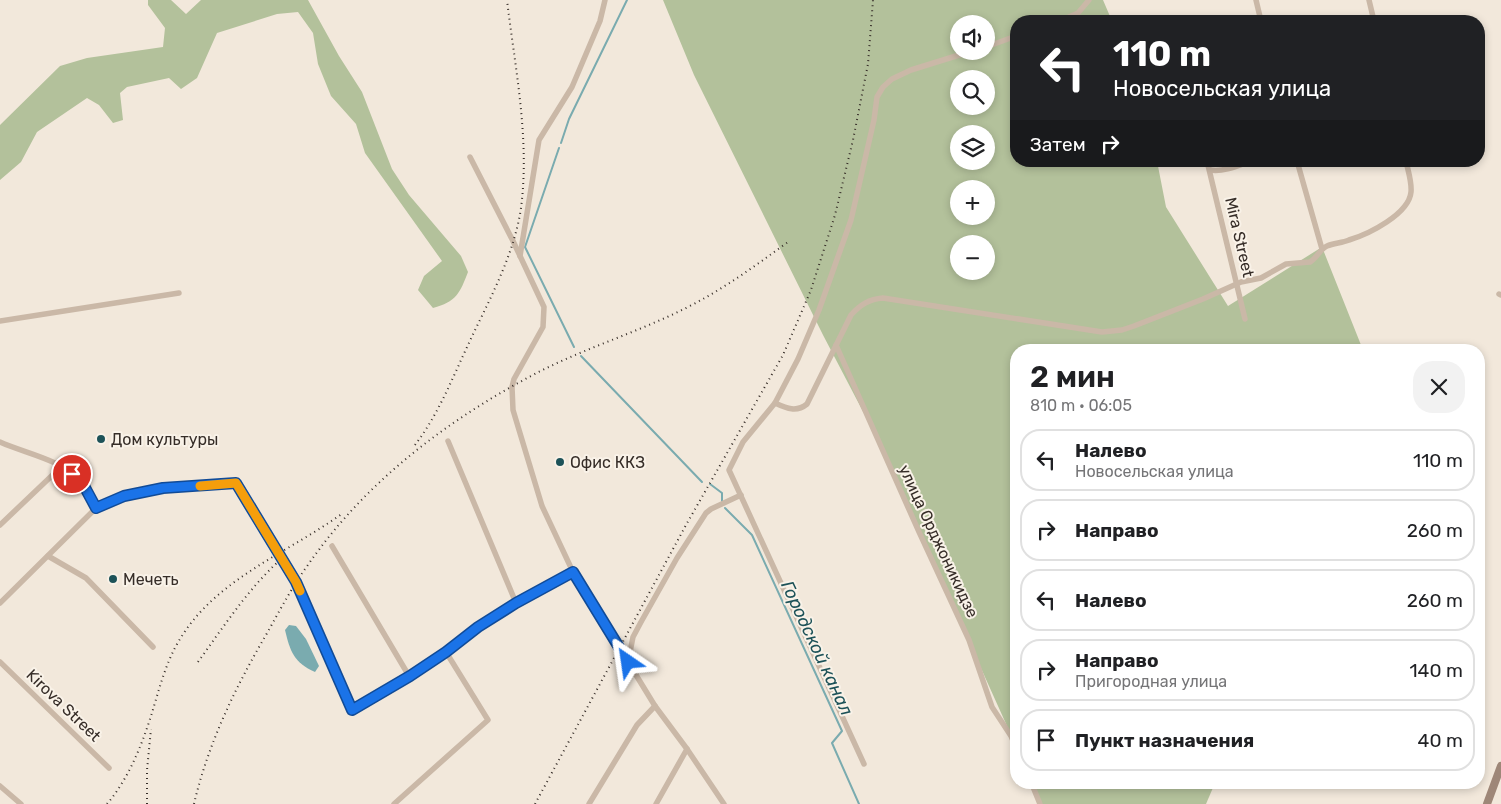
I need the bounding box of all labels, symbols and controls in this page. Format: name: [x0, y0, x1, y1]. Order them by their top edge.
map controls: [950, 15, 995, 280]
button: sound: [950, 15, 995, 60]
text: 110 m: [1113, 33, 1211, 75]
icon: left: [1030, 35, 1095, 100]
button: search: [950, 70, 995, 115]
text: Новосельская улица: [1113, 75, 1331, 102]
button: layers: [950, 125, 995, 170]
icon: right: [1096, 130, 1124, 158]
text: Затем: [1030, 133, 1086, 156]
button: +: [950, 180, 995, 225]
street label: Mira Street: [1221, 195, 1258, 279]
button: −: [950, 235, 995, 280]
text: 2 мин: [1030, 359, 1115, 395]
button: close: [1413, 361, 1465, 413]
text: 810 m · 06:05: [1030, 396, 1132, 415]
place label: Дом культуры: [111, 430, 218, 449]
marker: Дом культуры: [95, 433, 107, 445]
text: Налево: [1075, 439, 1147, 462]
icon: left: [1032, 446, 1060, 474]
text: 110 m: [1413, 449, 1463, 472]
pin: [51, 453, 93, 495]
place label: Офис ККЗ: [570, 453, 645, 472]
marker: Офис ККЗ: [554, 456, 566, 468]
icon: arrive: [58, 460, 86, 488]
street label: улица Орджоникидзе: [895, 462, 982, 621]
text: Новосельская улица: [1075, 462, 1234, 481]
icon: right: [1032, 516, 1060, 544]
text: Направо: [1075, 519, 1159, 542]
text: 260 m: [1407, 519, 1463, 542]
place label: Мечеть: [123, 570, 179, 589]
marker: Мечеть: [107, 573, 119, 585]
water label: Городской канал: [776, 577, 858, 719]
icon: left: [1032, 586, 1060, 614]
text: Налево: [1075, 589, 1147, 612]
text: 260 m: [1407, 589, 1463, 612]
position arrow: [601, 635, 653, 687]
text: Направо: [1075, 649, 1159, 672]
icon: right: [1032, 656, 1060, 684]
text: 140 m: [1409, 659, 1463, 682]
street label: Kirova Street: [23, 665, 105, 745]
text: Пригородная улица: [1075, 672, 1227, 691]
icon: arrive: [1032, 726, 1060, 754]
text: Пункт назначения: [1075, 729, 1254, 752]
text: 40 m: [1418, 729, 1463, 752]

